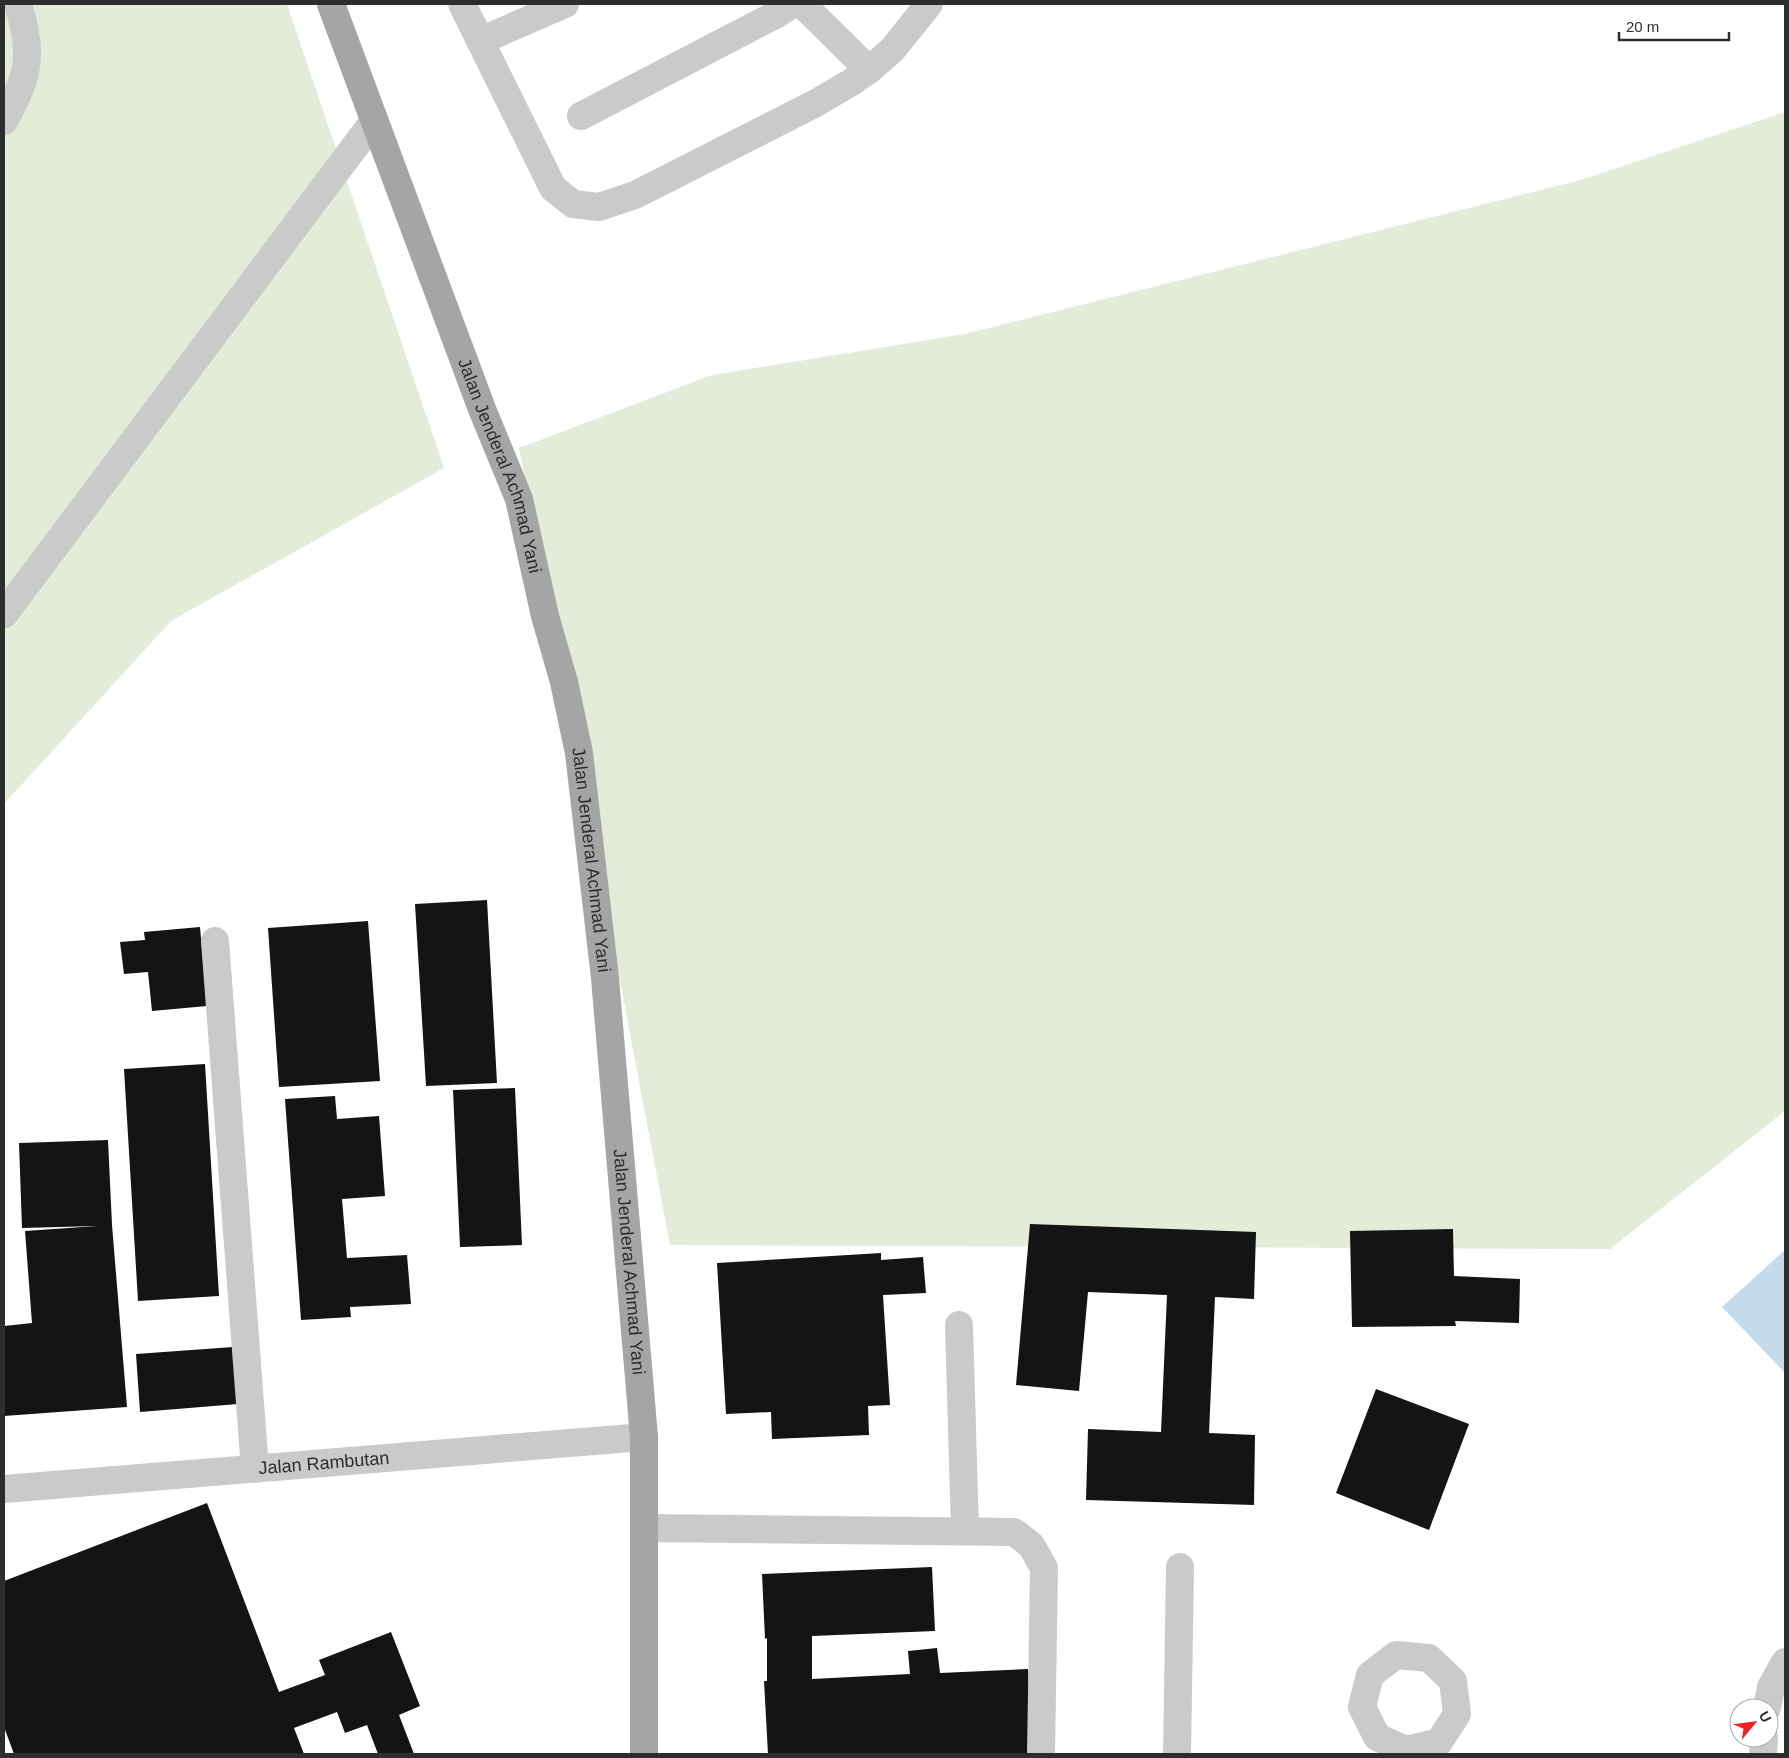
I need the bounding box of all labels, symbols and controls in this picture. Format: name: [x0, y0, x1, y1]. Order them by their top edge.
scale bar: [1619, 10, 1729, 42]
text: 20 m: [1626, 18, 1659, 35]
street label: Jalan Jenderal Achmad Yani: [454, 355, 545, 575]
street label: Jalan Jenderal Achmad Yani: [568, 745, 614, 973]
street label: Jalan Jenderal Achmad Yani: [610, 1148, 649, 1376]
street label: Jalan Rambutan: [258, 1448, 390, 1478]
north arrow: [1729, 1698, 1779, 1748]
text: U: [1756, 1708, 1775, 1725]

